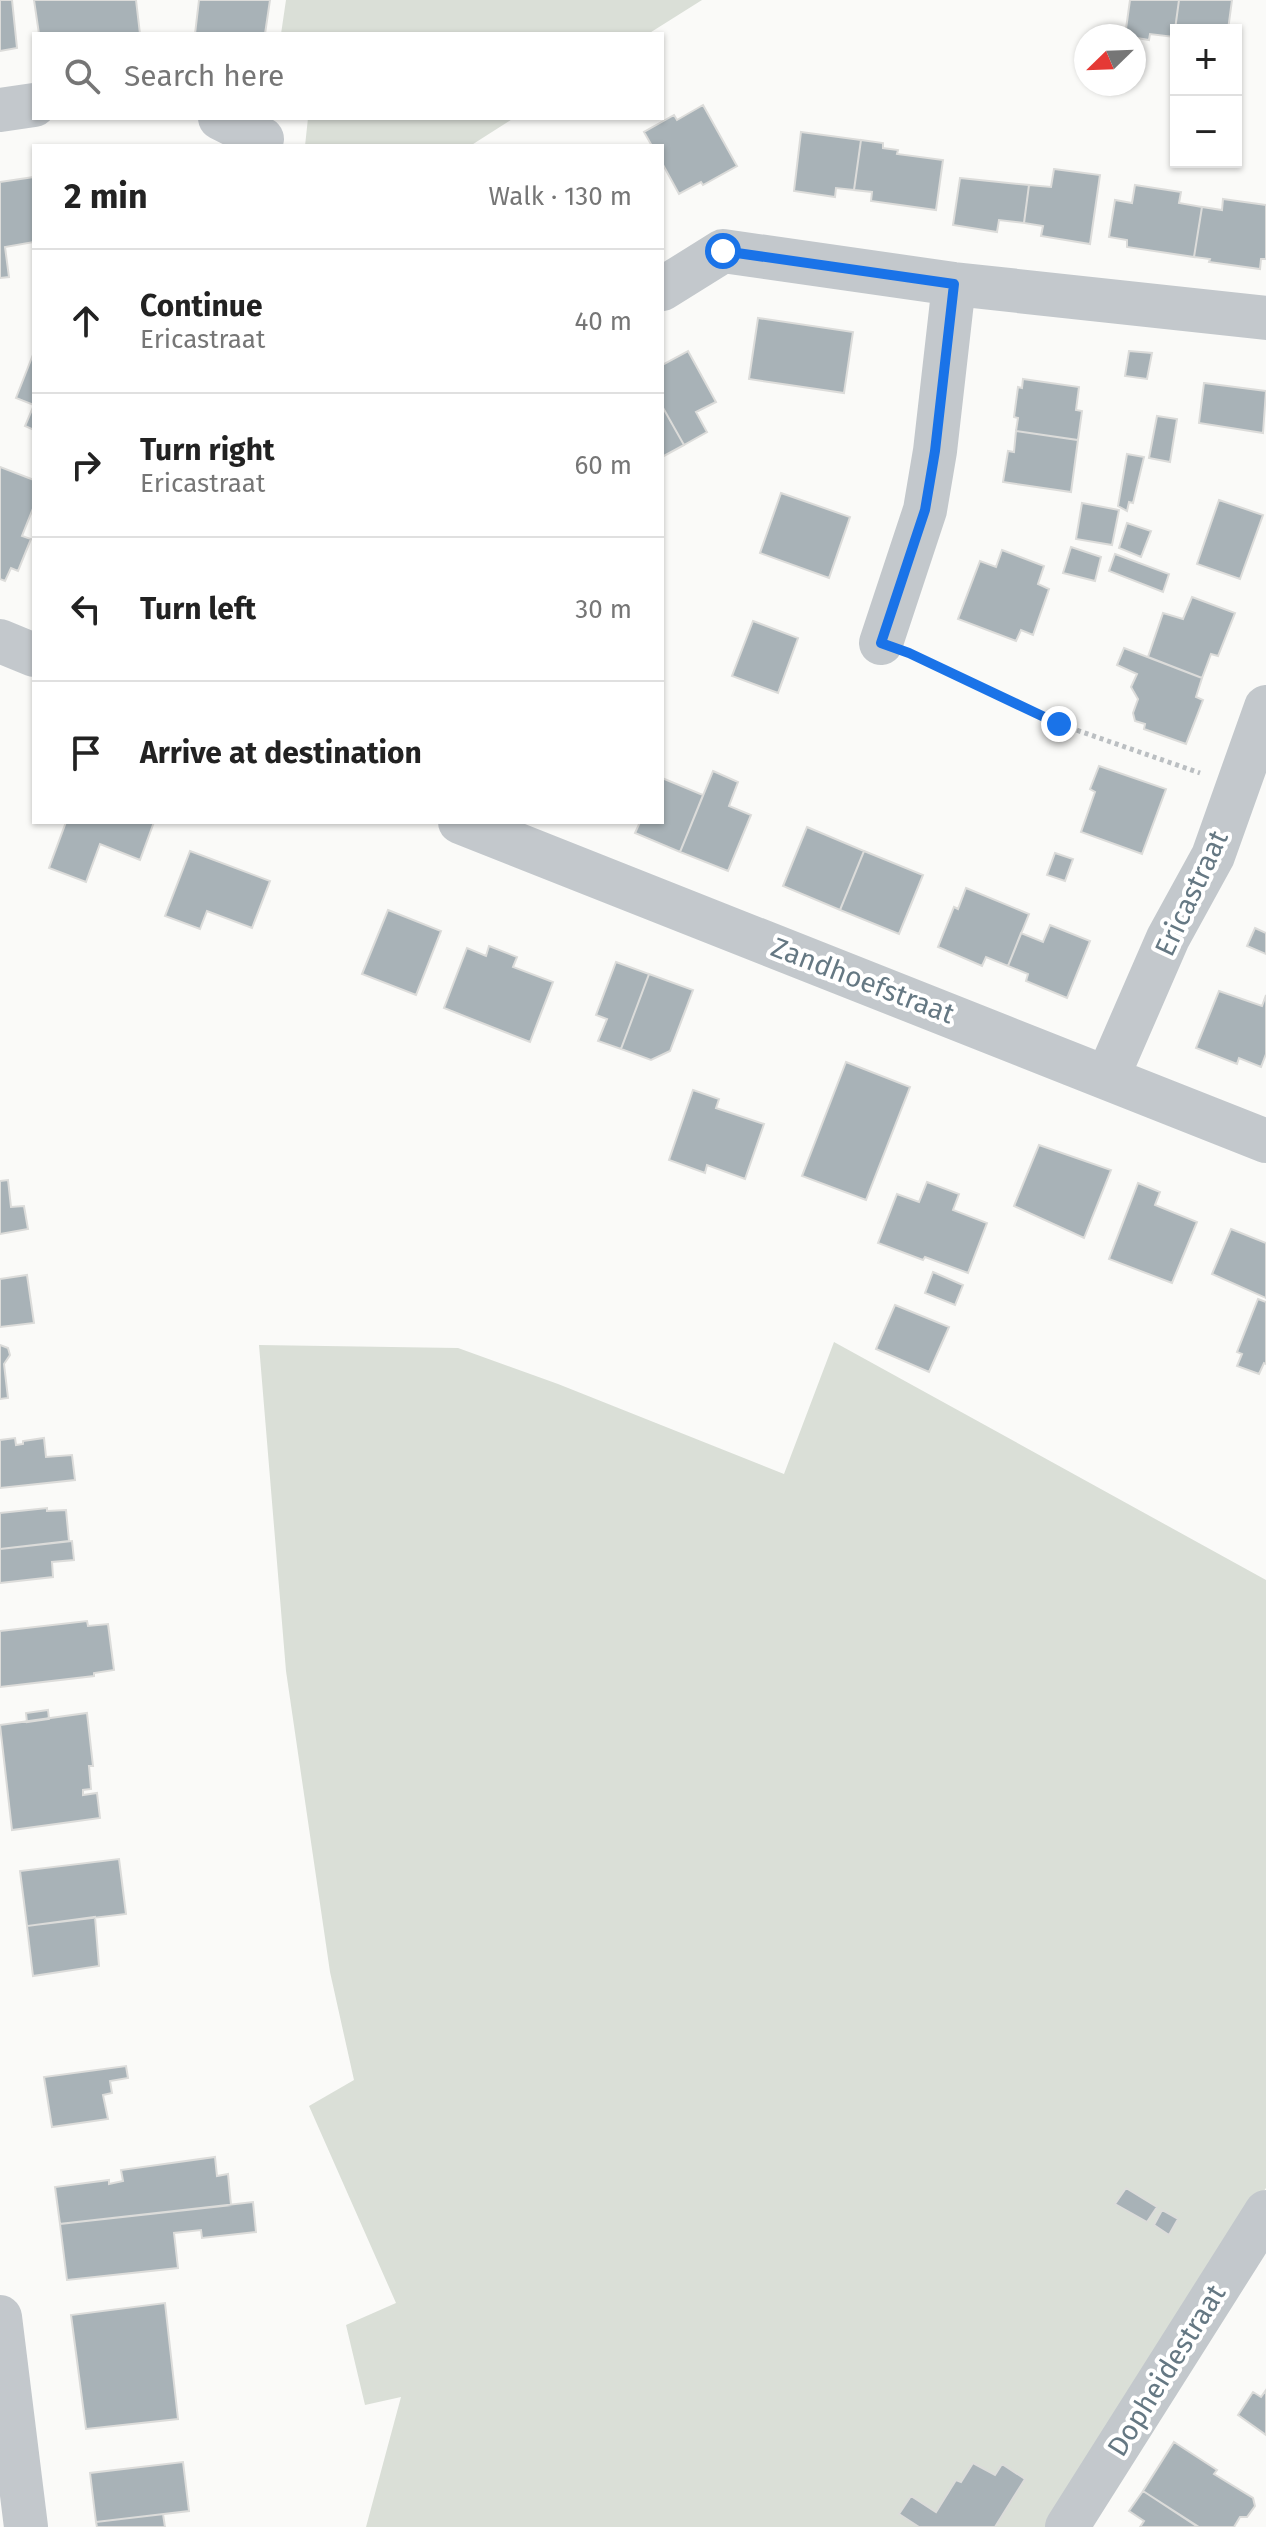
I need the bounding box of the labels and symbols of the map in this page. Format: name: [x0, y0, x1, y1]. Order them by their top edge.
north arrow: [1074, 24, 1146, 96]
route start: [705, 233, 741, 269]
route end: [1041, 706, 1077, 742]
street label: Ericastraat: [1148, 824, 1235, 961]
street label: Zandhoefstraat: [767, 930, 960, 1031]
street label: Dopheidestraat: [1100, 2278, 1233, 2462]

